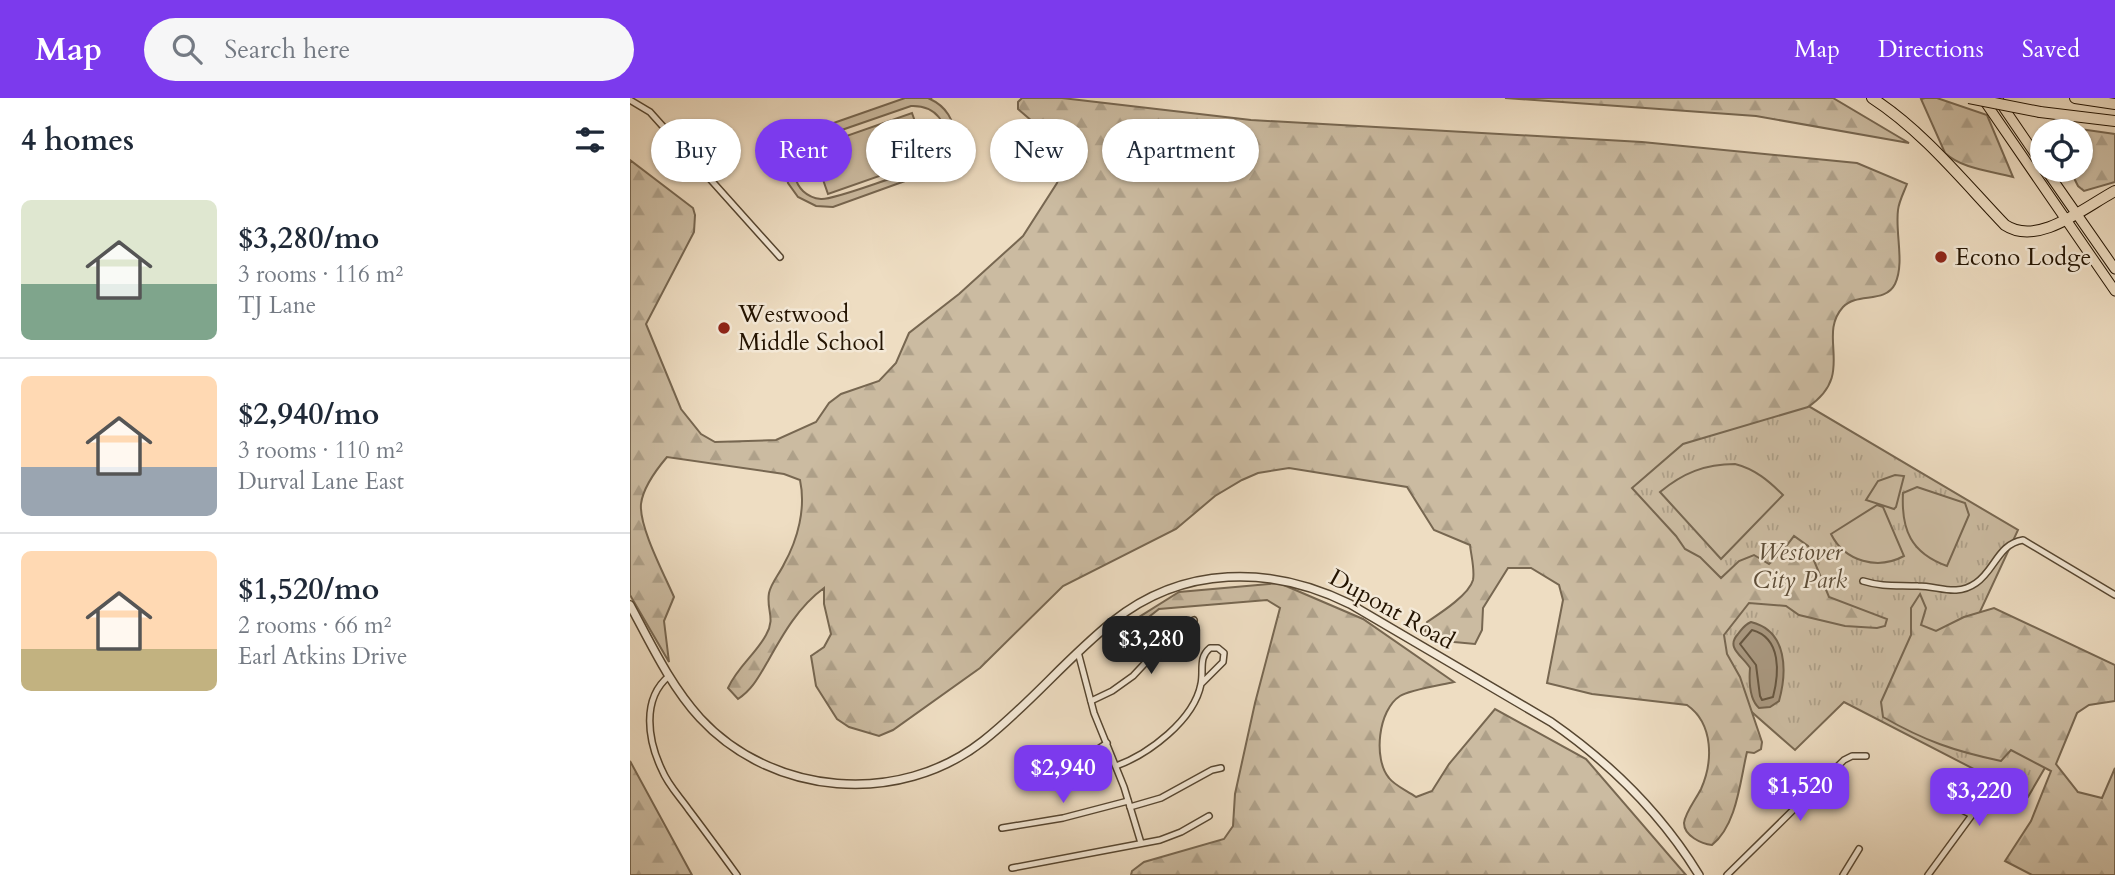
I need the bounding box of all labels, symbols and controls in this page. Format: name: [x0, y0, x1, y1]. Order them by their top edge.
search box: [144, 18, 634, 81]
text: Map: [35, 27, 102, 72]
icon: search: [168, 30, 206, 68]
text: Search here: [224, 32, 350, 67]
text: Map: [1794, 33, 1840, 66]
text: Directions: [1878, 33, 1984, 66]
text: Saved: [2022, 33, 2080, 66]
chip: Buy: [651, 119, 741, 182]
chip: Rent: [755, 119, 852, 182]
chip: Filters: [866, 119, 976, 182]
chip: New: [990, 119, 1088, 182]
chip: Apartment: [1102, 119, 1259, 182]
map controls: [2030, 119, 2093, 182]
button: locate: [2030, 119, 2093, 182]
text: 4 homes: [21, 120, 134, 161]
icon: filters: [571, 121, 609, 159]
text: $3,280/mo: [238, 218, 379, 259]
icon: home: [77, 228, 161, 312]
place label: Econo Lodge: [1955, 241, 2091, 274]
marker: Econo Lodge: [1933, 249, 1949, 265]
text: 3 rooms · 116 m²: [238, 259, 403, 290]
text: TJ Lane: [238, 290, 316, 321]
place label: Westwood Middle School: [737, 298, 885, 359]
marker: Westwood Middle School: [716, 320, 732, 336]
text: $2,940/mo: [238, 394, 379, 435]
icon: home: [77, 404, 161, 488]
text: 3 rooms · 110 m²: [238, 435, 403, 466]
text: Durval Lane East: [238, 466, 404, 497]
park label: Westover City Park: [1753, 536, 1847, 597]
street label: Dupont Road: [1323, 561, 1461, 658]
text: $1,520/mo: [238, 569, 379, 610]
icon: home: [77, 579, 161, 663]
text: 2 rooms · 66 m²: [238, 610, 391, 641]
pin: $3,280: [1094, 616, 1208, 676]
text: $3,280: [1118, 623, 1184, 654]
text: Earl Atkins Drive: [238, 641, 408, 672]
pin: $2,940: [1006, 746, 1120, 805]
text: $2,940: [1030, 752, 1096, 783]
pin: $1,520: [1743, 764, 1857, 823]
pin: $3,220: [1922, 768, 2036, 828]
text: $1,520: [1767, 770, 1833, 801]
text: $3,220: [1946, 775, 2012, 806]

